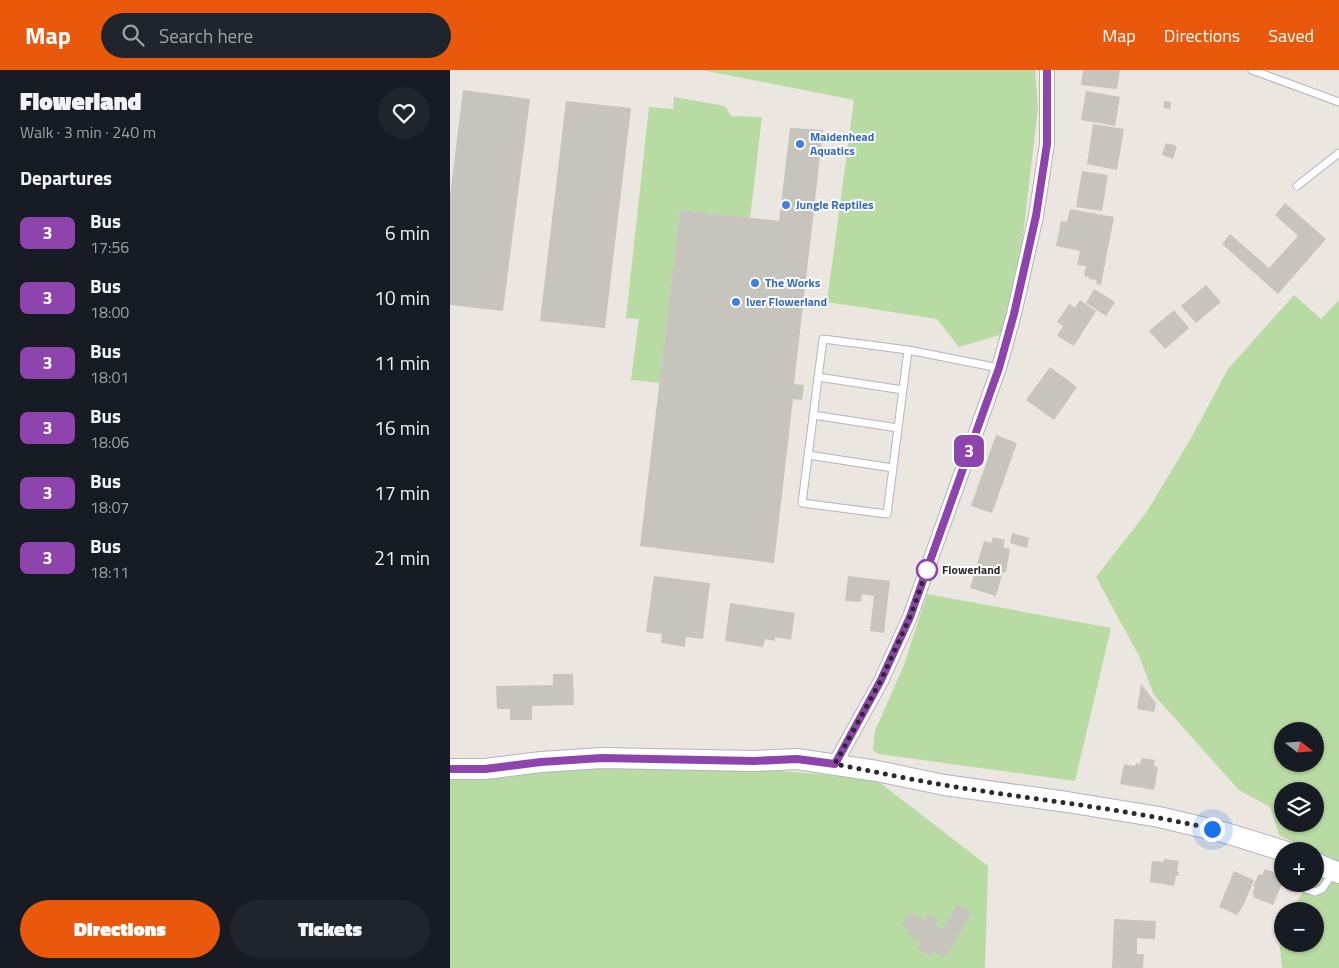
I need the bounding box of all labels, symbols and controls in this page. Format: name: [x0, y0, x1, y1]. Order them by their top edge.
search box: [101, 13, 451, 58]
text: Map: [25, 17, 71, 53]
icon: search: [119, 21, 147, 49]
text: Search here: [159, 21, 253, 50]
text: Map: [1102, 22, 1136, 49]
text: Directions: [1164, 22, 1240, 49]
text: Saved: [1268, 22, 1314, 49]
text: Flowerland: [20, 83, 141, 119]
button: heart: [378, 87, 430, 139]
text: Walk · 3 min · 240 m: [20, 120, 156, 144]
place label: Maidenhead Aquatics: [810, 127, 874, 160]
marker: Maidenhead Aquatics: [794, 138, 806, 150]
text: Departures: [20, 163, 112, 192]
place label: Jungle Reptiles: [796, 195, 874, 214]
marker: Jungle Reptiles: [780, 199, 792, 211]
text: Bus: [90, 206, 121, 235]
text: 6 min: [385, 218, 430, 247]
text: 3: [42, 219, 53, 246]
text: 17:56: [90, 235, 129, 259]
text: Bus: [90, 271, 121, 300]
place label: The Works: [765, 273, 821, 292]
marker: The Works: [749, 277, 761, 289]
text: 10 min: [374, 283, 430, 312]
text: 3: [42, 284, 53, 311]
place label: Iver Flowerland: [746, 292, 827, 311]
marker: Iver Flowerland: [730, 296, 742, 308]
text: 18:00: [90, 300, 129, 324]
text: Bus: [90, 336, 121, 365]
text: 11 min: [374, 348, 430, 377]
text: 3: [42, 349, 53, 376]
text: 18:01: [90, 365, 129, 389]
text: Bus: [90, 401, 121, 430]
text: 16 min: [374, 413, 430, 442]
text: 3: [42, 414, 53, 441]
text: 18:06: [90, 430, 129, 454]
line badge: 3: [953, 435, 985, 467]
text: 3: [964, 437, 974, 464]
text: Bus: [90, 466, 121, 495]
text: 17 min: [374, 478, 430, 507]
text: 3: [42, 479, 53, 506]
text: 18:07: [90, 495, 129, 519]
text: Bus: [90, 531, 121, 560]
text: 21 min: [374, 543, 430, 572]
text: 3: [42, 544, 53, 571]
marker: Flowerland: [916, 559, 938, 581]
text: 18:11: [90, 560, 129, 584]
place label: Flowerland: [942, 560, 1000, 579]
north arrow: [1274, 722, 1324, 772]
map controls: [1274, 722, 1324, 952]
button: layers: [1274, 782, 1324, 832]
your location: [1200, 817, 1225, 842]
button: +: [1274, 842, 1324, 892]
button: Directions: [20, 900, 220, 958]
button: Tickets: [230, 900, 430, 958]
button: −: [1274, 902, 1324, 952]

